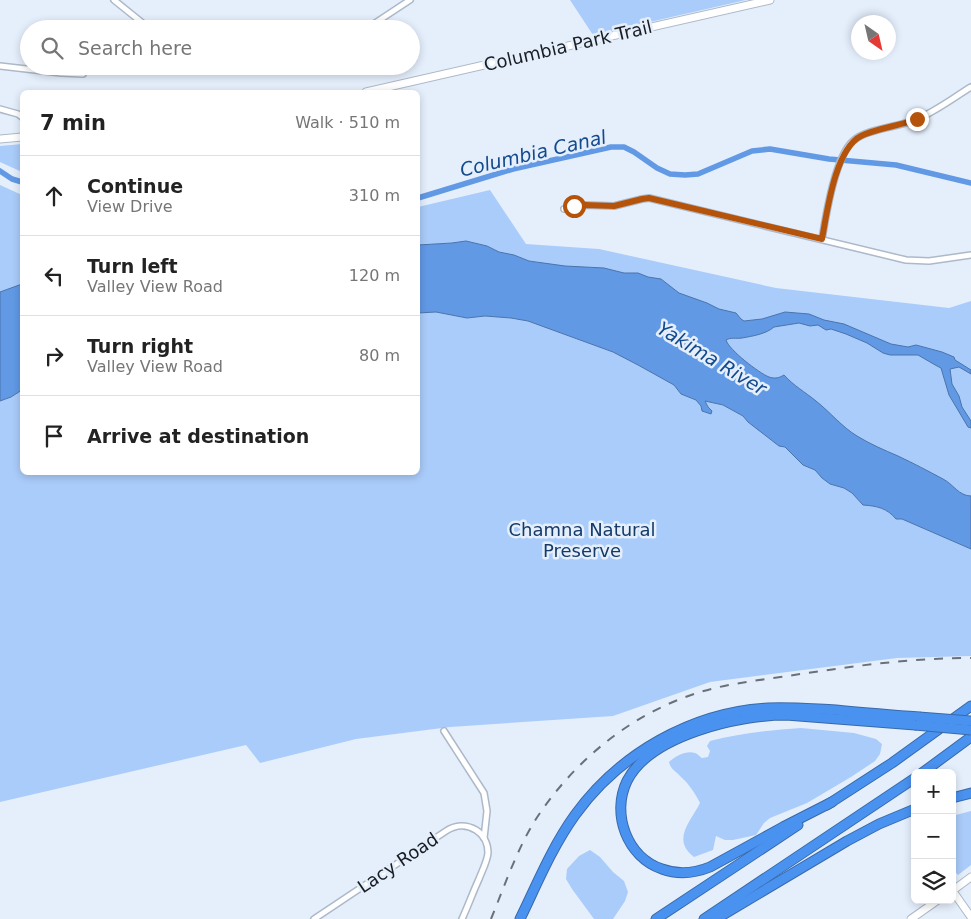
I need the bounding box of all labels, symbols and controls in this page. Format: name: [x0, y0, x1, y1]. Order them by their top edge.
north arrow: [851, 15, 896, 60]
street label: Columbia Park Trail: [482, 16, 654, 75]
search box: [20, 20, 420, 75]
icon: search: [38, 34, 66, 62]
text: Search here: [78, 37, 192, 59]
route end: [906, 108, 929, 131]
text: 7 min: [40, 111, 106, 135]
text: Walk · 510 m: [295, 113, 400, 132]
water label: Columbia Canal: [458, 125, 609, 181]
text: Continue: [87, 175, 183, 197]
icon: ahead: [40, 182, 68, 210]
text: 310 m: [349, 186, 400, 205]
route start: [563, 195, 586, 218]
text: View Drive: [87, 197, 173, 216]
text: Turn left: [87, 255, 178, 277]
icon: left: [40, 262, 68, 290]
text: 120 m: [349, 266, 400, 285]
text: Valley View Road: [87, 277, 223, 296]
water label: Yakima River: [654, 317, 771, 400]
text: Turn right: [87, 335, 193, 357]
icon: right: [40, 342, 68, 370]
text: 80 m: [359, 346, 400, 365]
text: Valley View Road: [87, 357, 223, 376]
icon: arrive: [40, 422, 68, 450]
text: Arrive at destination: [87, 425, 309, 447]
park label: Chamna Natural Preserve: [508, 519, 656, 561]
map controls: [911, 769, 956, 904]
button: +: [911, 769, 956, 814]
button: −: [911, 814, 956, 859]
street label: Lacy Road: [354, 828, 442, 897]
button: layers: [911, 859, 956, 904]

